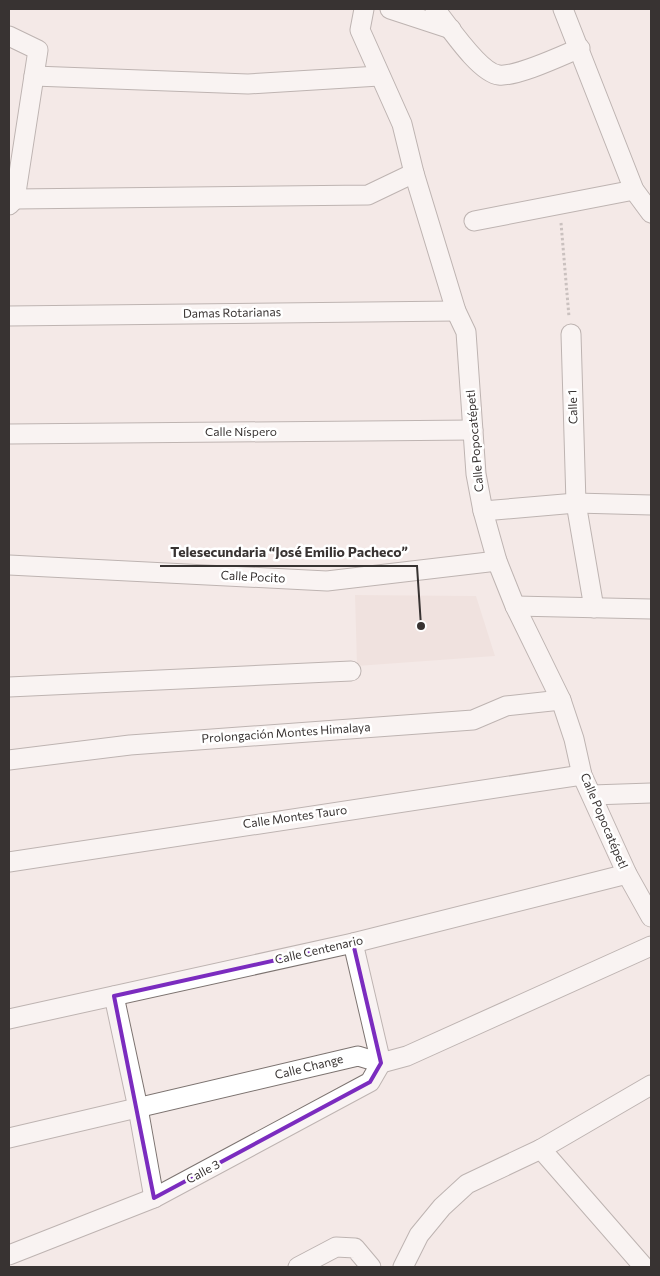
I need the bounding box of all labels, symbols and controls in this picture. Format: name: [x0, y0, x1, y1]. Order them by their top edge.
street label: Damas Rotarianas: [183, 304, 281, 320]
street label: Calle Popocatépetl: [463, 389, 485, 493]
street label: Calle 1: [564, 390, 580, 424]
street label: Calle Níspero: [205, 424, 277, 438]
callout: Telesecundaria “José Emilio Pacheco”: [160, 537, 417, 566]
text: Telesecundaria “José Emilio Pacheco”: [170, 543, 408, 560]
street label: Calle Pocito: [220, 567, 286, 585]
street label: Prolongación Montes Himalaya: [201, 719, 371, 745]
street label: Calle Popocatépetl: [578, 771, 631, 871]
street label: Calle Montes Tauro: [242, 802, 348, 830]
street label: Calle Centenario: [273, 932, 364, 966]
street label: Calle Change: [273, 1051, 345, 1081]
street label: Calle 3: [183, 1156, 222, 1186]

